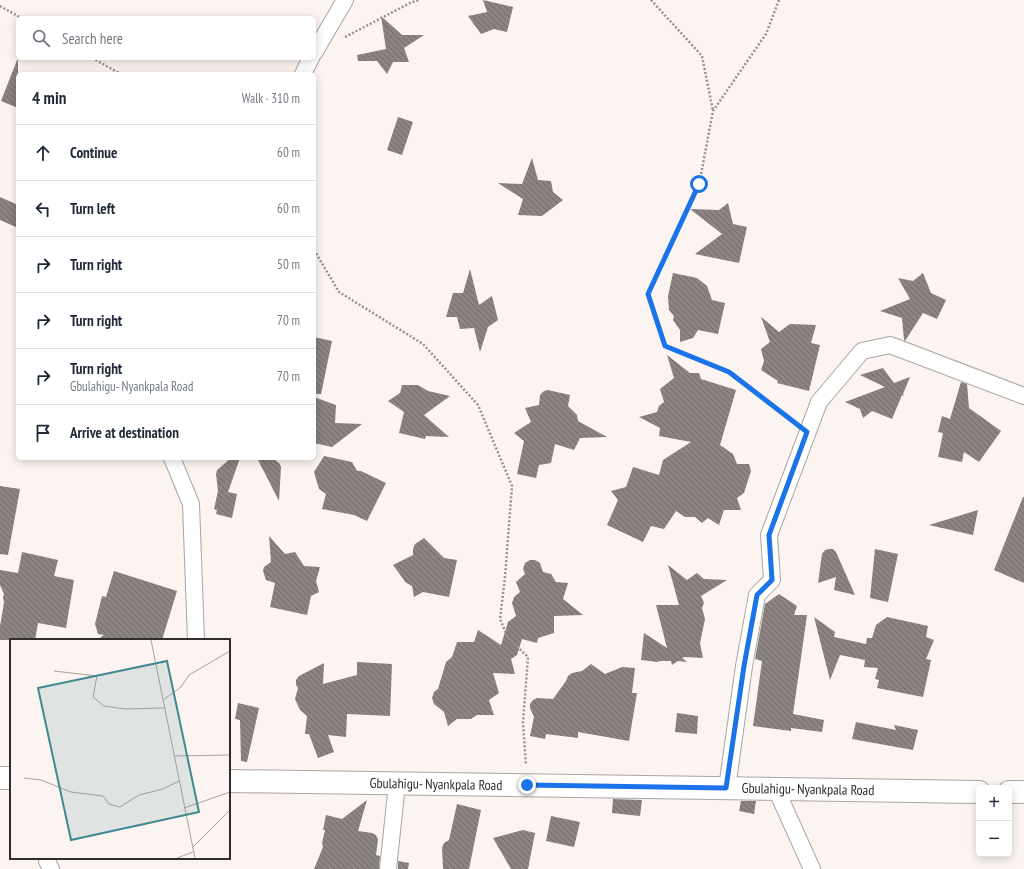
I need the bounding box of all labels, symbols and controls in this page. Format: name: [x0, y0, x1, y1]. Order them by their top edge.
search box: [16, 16, 316, 60]
icon: search: [30, 27, 52, 49]
text: Search here: [62, 29, 123, 48]
text: 4 min: [32, 87, 66, 109]
text: Walk · 310 m: [242, 90, 300, 107]
icon: ahead: [32, 142, 54, 164]
text: Continue: [70, 143, 117, 162]
text: 60 m: [277, 144, 300, 161]
route start: [690, 175, 708, 193]
icon: left: [32, 198, 54, 220]
text: Turn left: [70, 199, 115, 218]
text: 60 m: [277, 200, 300, 217]
icon: right: [32, 254, 54, 276]
text: Turn right: [70, 255, 122, 274]
text: 50 m: [277, 256, 300, 273]
icon: right: [32, 310, 54, 332]
text: Turn right: [70, 311, 122, 330]
text: 70 m: [277, 312, 300, 329]
text: Turn right: [70, 359, 122, 378]
icon: right: [32, 366, 54, 388]
text: 70 m: [277, 368, 300, 385]
text: Gbulahigu- Nyankpala Road: [70, 378, 193, 395]
icon: arrive: [32, 422, 54, 444]
text: Arrive at destination: [70, 423, 179, 442]
inset map: [10, 639, 230, 859]
street label: Gbulahigu- Nyankpala Road: [369, 774, 503, 794]
route end: [518, 776, 536, 794]
street label: Gbulahigu- Nyankpala Road: [741, 779, 875, 799]
map controls: [976, 785, 1012, 857]
button: +: [976, 785, 1012, 821]
button: −: [976, 821, 1012, 857]

